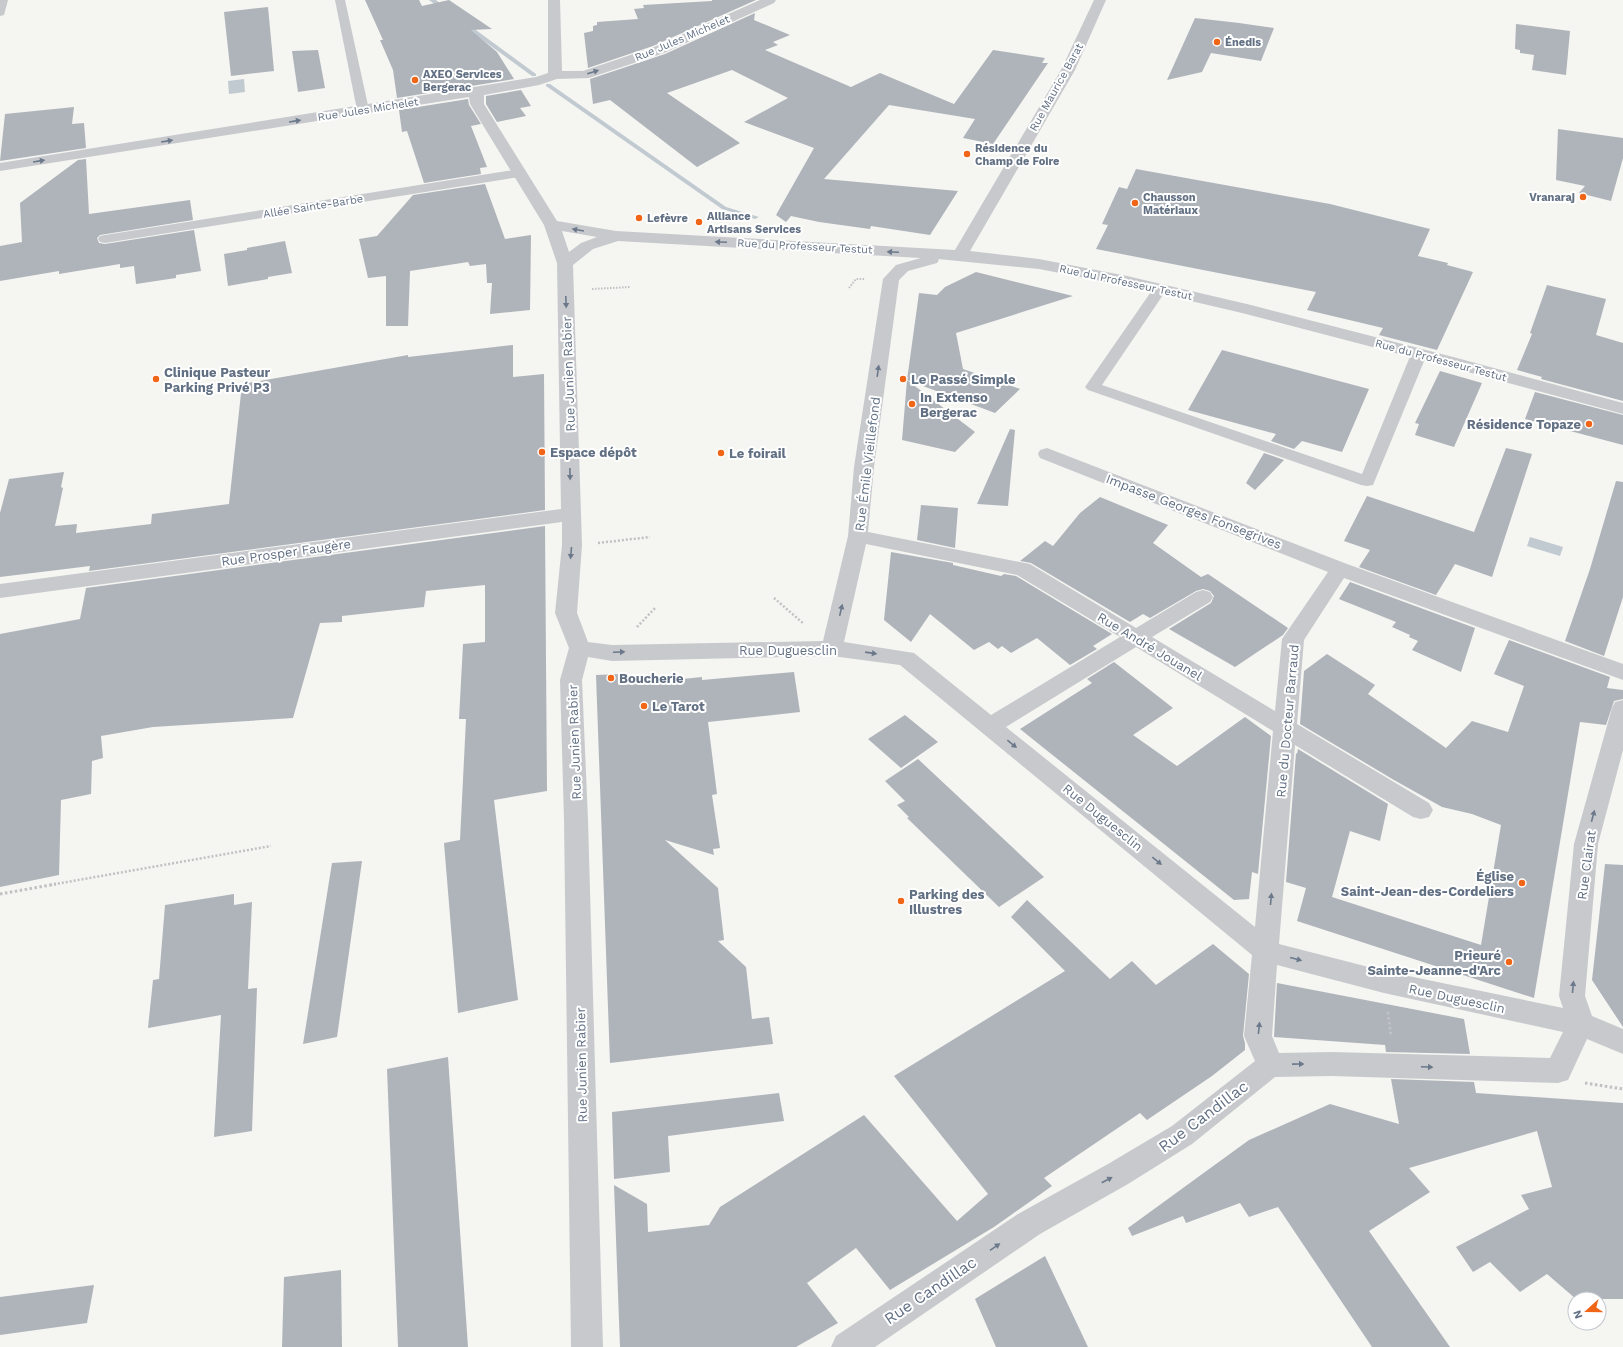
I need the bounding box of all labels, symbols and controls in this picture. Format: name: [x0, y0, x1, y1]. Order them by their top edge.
street label: Rue Jules Michelet: [633, 12, 732, 64]
place label: Énedis: [1225, 36, 1261, 49]
marker: Énedis: [1212, 37, 1222, 47]
street label: Rue Maurice Barat: [1027, 41, 1086, 133]
place label: AXEO Services Bergerac: [423, 68, 502, 94]
one-way arrow: [588, 69, 600, 75]
marker: AXEO Services Bergerac: [410, 75, 420, 85]
street label: Rue Jules Michelet: [317, 95, 420, 124]
one-way arrow: [289, 118, 301, 124]
one-way arrow: [161, 138, 173, 144]
place label: Résidence du Champ de Foire: [975, 142, 1060, 168]
marker: Résidence du Champ de Foire: [962, 149, 972, 159]
one-way arrow: [32, 158, 45, 164]
place label: Chausson Matériaux: [1143, 191, 1198, 217]
place label: Vranaraj: [1529, 191, 1575, 204]
street label: Allée Sainte-Barbe: [262, 192, 364, 221]
marker: Vranaraj: [1578, 192, 1588, 202]
marker: Chausson Matériaux: [1130, 198, 1140, 208]
place label: Alliance Artisans Services: [707, 210, 801, 236]
place label: Lefèvre: [647, 212, 688, 225]
marker: Lefèvre: [634, 213, 644, 223]
marker: Alliance Artisans Services: [694, 217, 704, 227]
one-way arrow: [572, 226, 584, 232]
street label: Rue du Professeur Testut: [737, 236, 873, 257]
one-way arrow: [715, 238, 727, 245]
one-way arrow: [887, 248, 899, 255]
street label: Rue du Professeur Testut: [1058, 262, 1194, 303]
one-way arrow: [562, 296, 569, 308]
street label: Rue Junien Rabier: [559, 316, 578, 432]
street label: Rue du Professeur Testut: [1374, 337, 1508, 384]
place label: Clinique Pasteur Parking Privé P3: [164, 365, 271, 395]
one-way arrow: [875, 365, 881, 377]
place label: Le Passé Simple: [911, 372, 1016, 387]
marker: Clinique Pasteur Parking Privé P3: [151, 374, 161, 384]
marker: Le Passé Simple: [898, 374, 908, 384]
place label: In Extenso Bergerac: [920, 390, 988, 420]
street label: Rue Émile Vieillefond: [851, 396, 883, 532]
marker: In Extenso Bergerac: [907, 399, 917, 409]
place label: Résidence Topaze: [1467, 417, 1581, 432]
marker: Résidence Topaze: [1584, 419, 1594, 429]
place label: Espace dépôt: [550, 445, 637, 460]
place label: Le foirail: [729, 446, 787, 461]
marker: Espace dépôt: [537, 447, 547, 457]
marker: Le foirail: [716, 448, 726, 458]
one-way arrow: [567, 468, 574, 480]
street label: Impasse Georges Fonsegrives: [1104, 471, 1284, 552]
street label: Rue Prosper Faugère: [220, 536, 352, 569]
one-way arrow: [568, 547, 575, 559]
one-way arrow: [839, 604, 845, 616]
street label: Rue André Jouanel: [1095, 609, 1205, 684]
street label: Rue Duguesclin: [739, 643, 837, 658]
street label: Rue du Docteur Barraud: [1273, 644, 1302, 798]
one-way arrow: [613, 649, 626, 655]
one-way arrow: [865, 650, 877, 656]
place label: Boucherie: [619, 671, 684, 686]
marker: Boucherie: [606, 673, 616, 683]
street label: Rue Junien Rabier: [565, 684, 584, 800]
place label: Le Tarot: [652, 699, 705, 714]
marker: Le Tarot: [639, 701, 649, 711]
one-way arrow: [1007, 740, 1018, 748]
street label: Rue Duguesclin: [1060, 781, 1145, 854]
one-way arrow: [1591, 810, 1597, 823]
street label: Rue Clairat: [1574, 829, 1599, 901]
one-way arrow: [1151, 857, 1162, 866]
place label: Église Saint-Jean-des-Cordeliers: [1341, 868, 1514, 899]
marker: Église Saint-Jean-des-Cordeliers: [1517, 878, 1527, 888]
place label: Parking des Illustres: [909, 887, 984, 917]
one-way arrow: [1268, 893, 1274, 905]
marker: Parking des Illustres: [896, 896, 906, 906]
place label: Prieuré Sainte-Jeanne-d'Arc: [1368, 948, 1502, 978]
one-way arrow: [1290, 956, 1302, 962]
marker: Prieuré Sainte-Jeanne-d'Arc: [1504, 957, 1514, 967]
street label: Rue Duguesclin: [1407, 981, 1506, 1016]
one-way arrow: [1570, 981, 1576, 993]
street label: Rue Junien Rabier: [573, 1007, 590, 1123]
one-way arrow: [1256, 1022, 1263, 1034]
one-way arrow: [1292, 1061, 1305, 1067]
one-way arrow: [1421, 1063, 1433, 1070]
street label: Rue Candillac: [1155, 1077, 1252, 1156]
one-way arrow: [1101, 1177, 1112, 1183]
one-way arrow: [990, 1243, 1000, 1251]
street label: Rue Candillac: [881, 1253, 980, 1328]
north arrow: [1567, 1291, 1607, 1331]
text: N: [1571, 1308, 1586, 1321]

